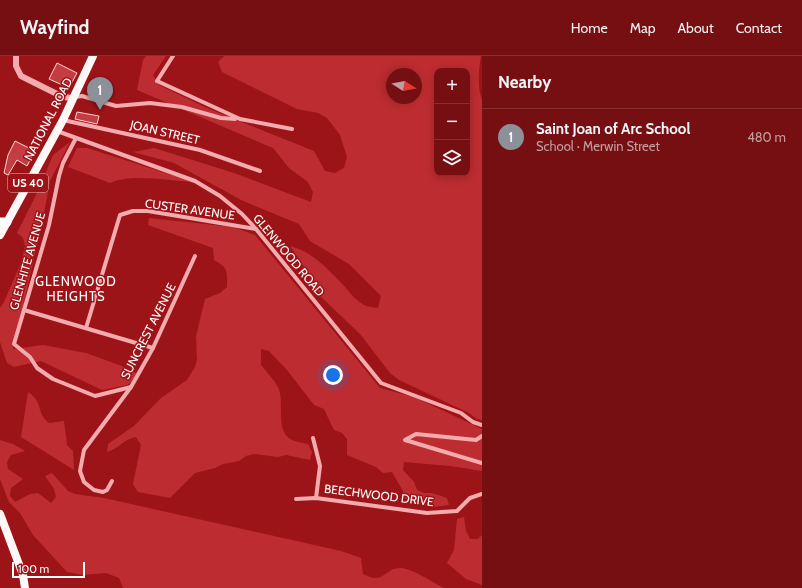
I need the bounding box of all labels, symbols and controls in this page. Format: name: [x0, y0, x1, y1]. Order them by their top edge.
text: Wayfind: [20, 16, 89, 39]
text: Home: [571, 19, 608, 37]
text: Map: [630, 19, 655, 37]
text: About: [677, 19, 714, 37]
text: Contact: [736, 19, 782, 37]
north arrow: [386, 68, 422, 104]
map controls: [434, 68, 470, 176]
button: +: [434, 68, 470, 104]
text: Nearby: [498, 72, 551, 92]
street label: NATIONAL ROAD: [21, 75, 75, 163]
pin: 1: [87, 77, 113, 110]
button: −: [434, 104, 470, 140]
street label: JOAN STREET: [128, 116, 202, 147]
text: Saint Joan of Arc School: [536, 120, 690, 138]
text: 1: [509, 129, 513, 145]
text: 480 m: [747, 129, 786, 145]
text: School · Merwin Street: [536, 138, 660, 154]
button: layers: [434, 140, 470, 176]
road number: US 40: [8, 174, 48, 192]
street label: CUSTER AVENUE: [144, 195, 236, 223]
street label: GLENHITE AVENUE: [6, 210, 48, 312]
street label: GLENWOOD ROAD: [250, 211, 328, 299]
district label: GLENWOOD HEIGHTS: [35, 273, 117, 304]
street label: SUNCREST AVENUE: [117, 280, 179, 382]
your location: [323, 365, 343, 385]
street label: BEECHWOOD DRIVE: [323, 481, 435, 509]
scale bar: [12, 560, 85, 579]
text: 100 m: [18, 562, 49, 576]

